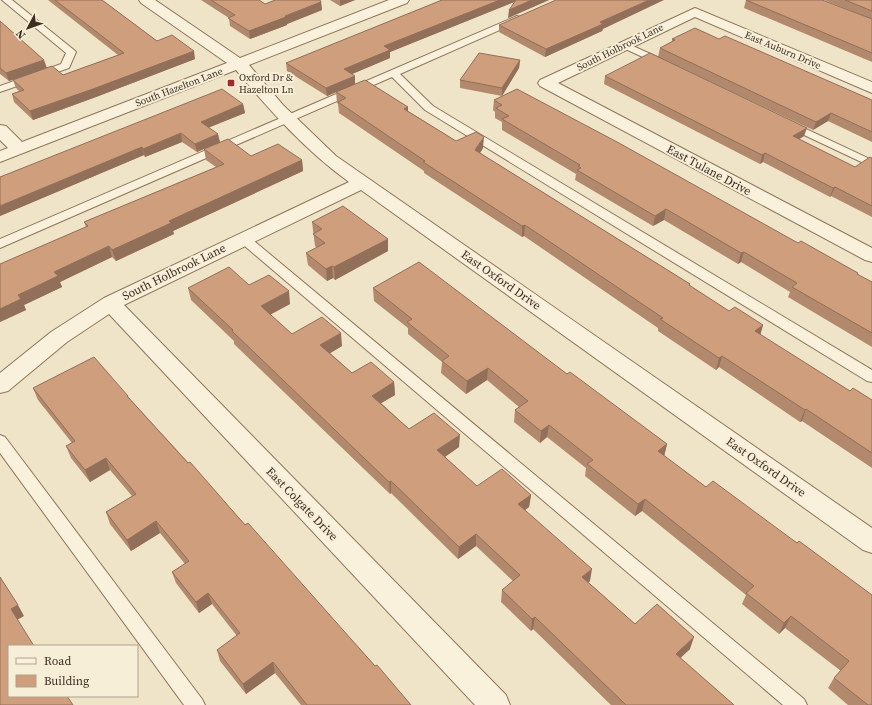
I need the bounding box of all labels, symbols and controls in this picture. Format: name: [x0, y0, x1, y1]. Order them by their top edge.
north arrow: [8, 8, 48, 48]
street label: South Holbrook Lane: [575, 20, 665, 74]
text: N: [13, 26, 29, 42]
street label: East Auburn Drive: [743, 28, 823, 72]
street label: South Hazelton Lane: [133, 64, 225, 110]
place label: Oxford Dr & Hazelton Ln: [239, 71, 293, 96]
marker: Oxford Dr & Hazelton Ln: [226, 78, 236, 88]
street label: East Tulane Drive: [664, 141, 754, 199]
street label: South Holbrook Lane: [119, 240, 229, 304]
street label: East Oxford Drive: [458, 246, 544, 314]
street label: East Oxford Drive: [723, 433, 809, 501]
street label: East Colgate Drive: [263, 464, 341, 544]
legend: [8, 645, 138, 697]
text: Road: [44, 653, 71, 669]
text: Building: [44, 673, 89, 689]

